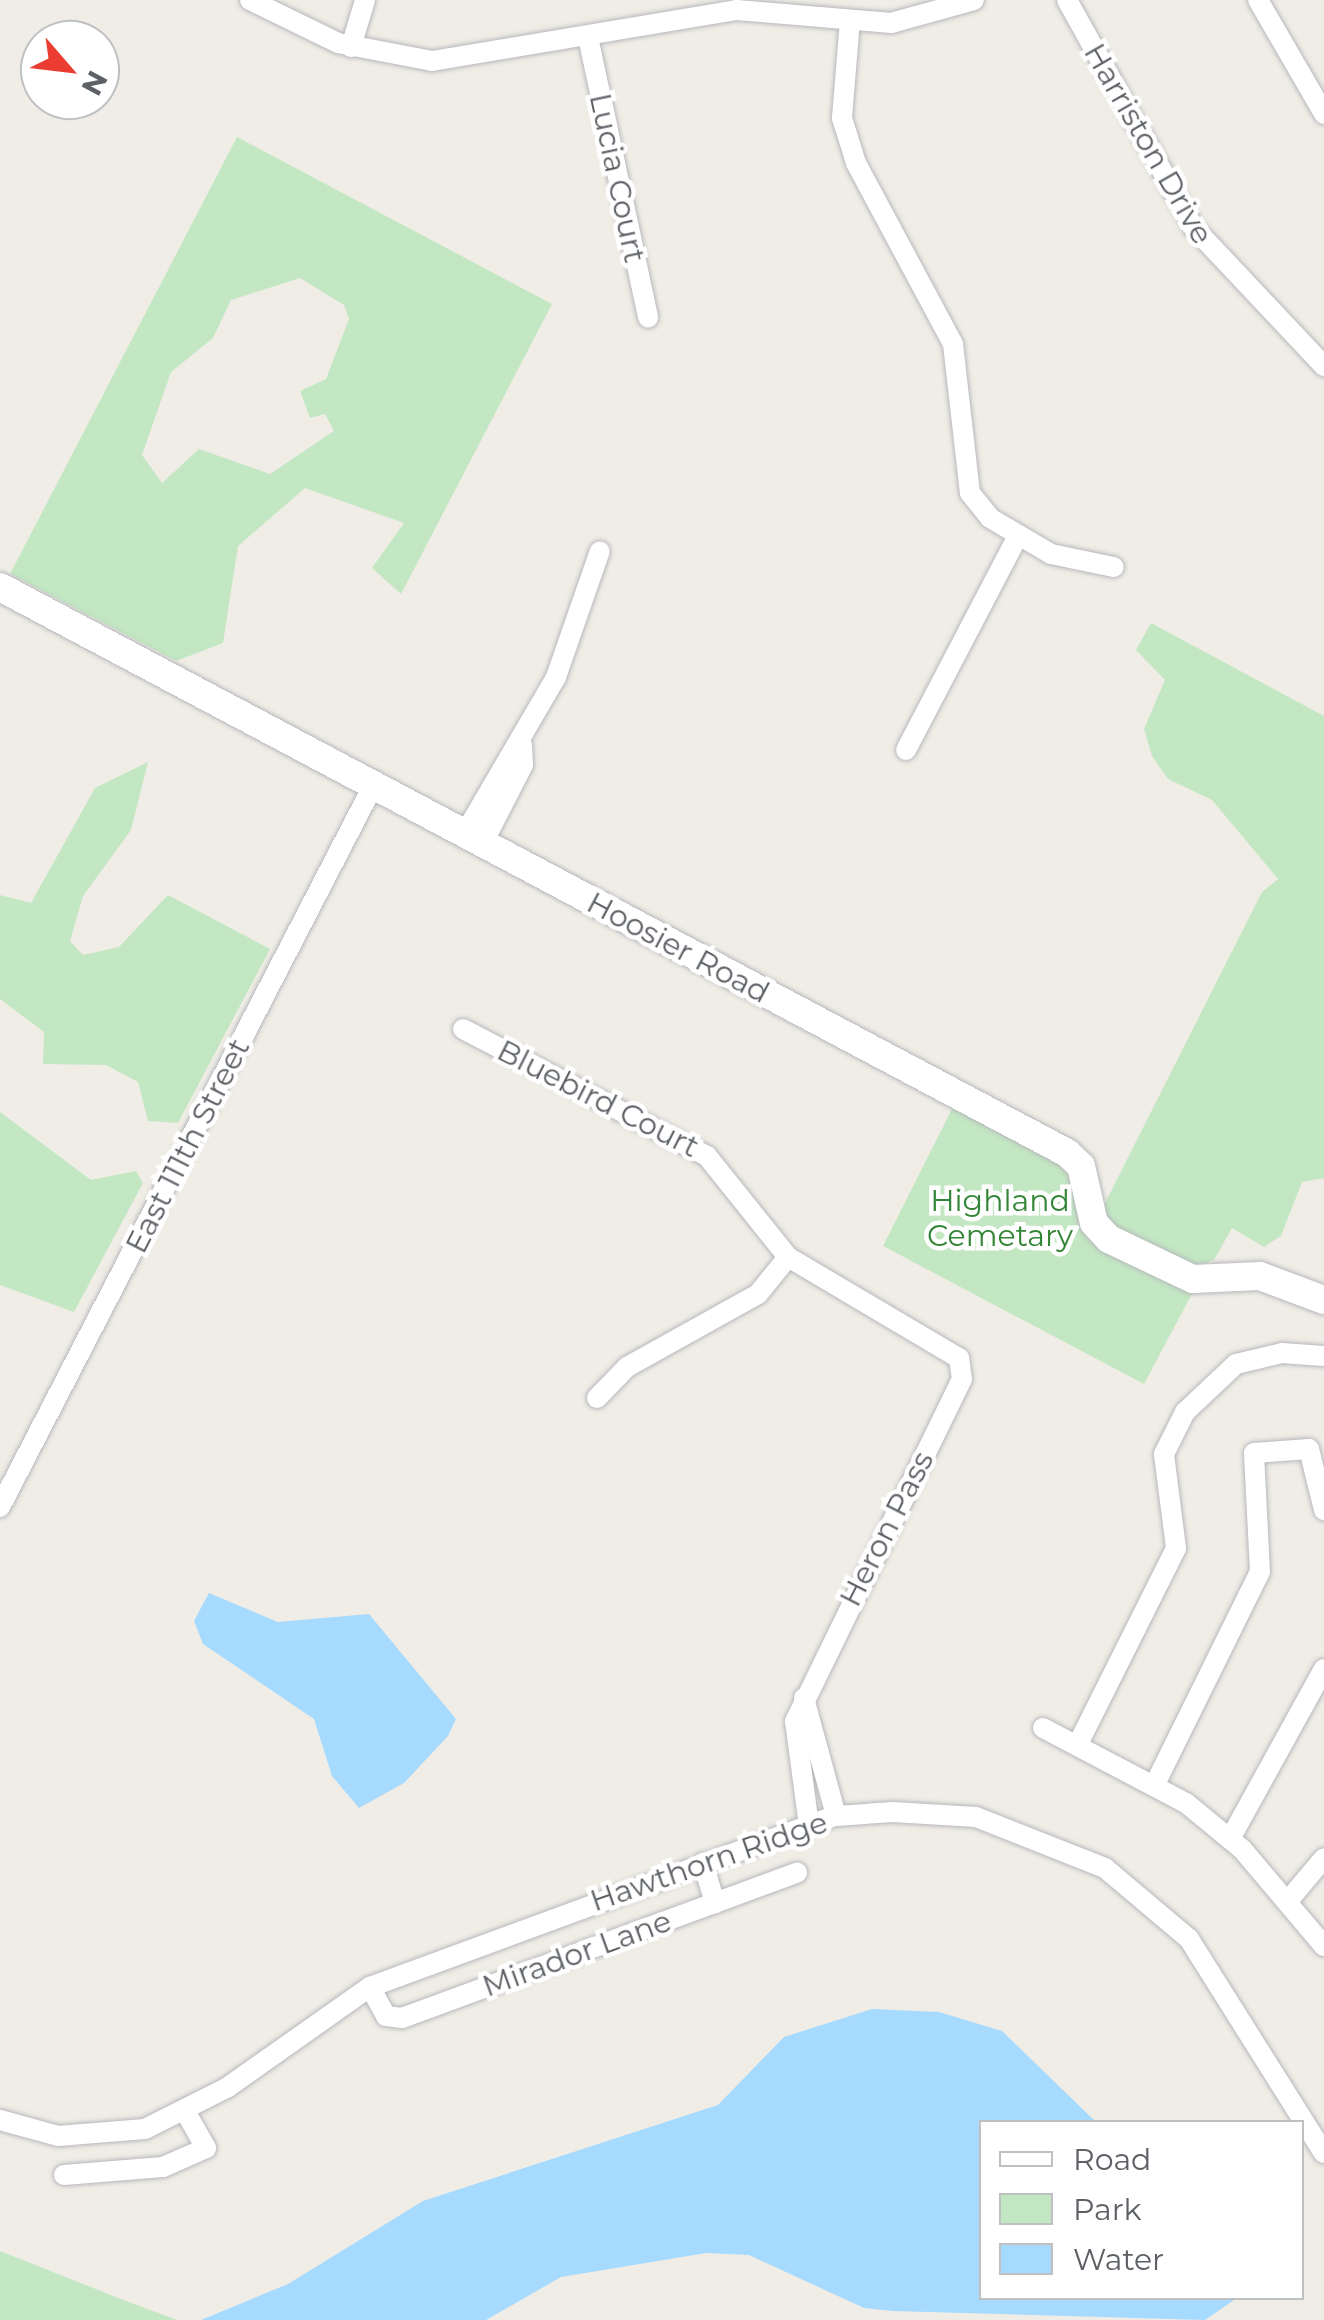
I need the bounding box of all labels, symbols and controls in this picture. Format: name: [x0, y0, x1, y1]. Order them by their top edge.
north arrow: [20, 20, 120, 120]
street label: Harriston Drive: [1076, 37, 1220, 251]
text: N: [74, 65, 115, 101]
street label: Lucia Court: [582, 90, 652, 266]
street label: Hoosier Road: [581, 885, 775, 1011]
street label: East 111th Street: [118, 1033, 258, 1259]
street label: Bluebird Court: [491, 1033, 705, 1165]
park label: Highland Cemetary: [927, 1183, 1073, 1254]
street label: Heron Pass: [833, 1445, 941, 1613]
street label: Hawthorn Ridge: [586, 1805, 832, 1919]
street label: Mirador Lane: [478, 1903, 676, 2005]
legend: [979, 2120, 1304, 2300]
text: Road: [1073, 2141, 1151, 2178]
text: Park: [1073, 2191, 1142, 2228]
text: Water: [1073, 2241, 1164, 2278]

